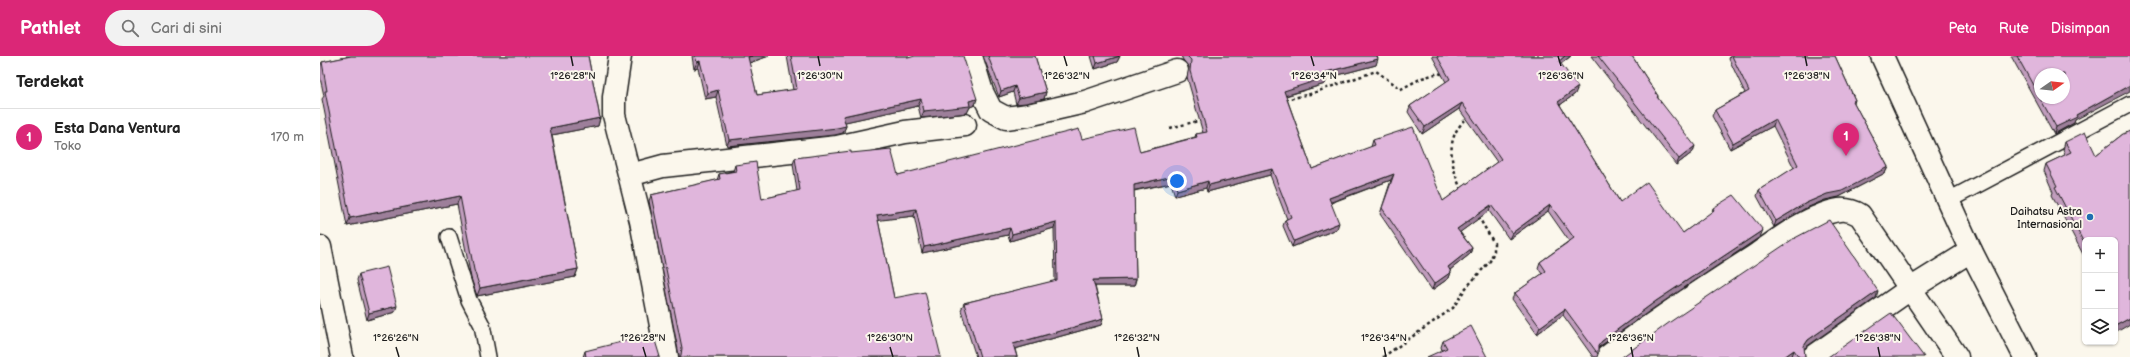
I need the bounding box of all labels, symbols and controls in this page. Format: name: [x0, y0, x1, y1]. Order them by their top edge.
search box: [105, 10, 385, 46]
text: Pathlet: [20, 17, 81, 40]
icon: search: [119, 17, 141, 39]
text: Cari di sini: [151, 19, 222, 38]
text: Peta: [1948, 20, 1977, 37]
text: Rute: [1999, 20, 2029, 37]
text: Disimpan: [2051, 20, 2110, 37]
north arrow: [2034, 68, 2070, 104]
text: 1°26'28"N: [550, 70, 596, 82]
text: 1°26'30"N: [797, 70, 843, 82]
text: 1°26'32"N: [1044, 70, 1090, 82]
text: 1°26'34"N: [1291, 70, 1337, 82]
text: 1°26'36"N: [1538, 70, 1584, 82]
text: 1°26'38"N: [1784, 70, 1830, 82]
text: Terdekat: [16, 72, 84, 92]
text: Esta Dana Ventura: [54, 119, 181, 138]
pin: 1: [1833, 123, 1859, 156]
text: 1: [26, 129, 32, 145]
text: 170 m: [271, 129, 304, 145]
text: Toko: [54, 138, 81, 154]
your location: [1167, 171, 1187, 191]
place label: Daihatsu Astra Internasional: [2010, 205, 2082, 231]
marker: Daihatsu Astra Internasional: [2085, 212, 2095, 222]
map controls: [2082, 237, 2118, 345]
button: +: [2082, 237, 2118, 273]
button: −: [2082, 273, 2118, 309]
button: layers: [2082, 309, 2118, 345]
text: 1°26'26"N: [373, 332, 419, 344]
text: 1°26'28"N: [620, 332, 666, 344]
text: 1°26'30"N: [867, 332, 913, 344]
text: 1°26'32"N: [1114, 332, 1160, 344]
text: 1°26'34"N: [1361, 332, 1407, 344]
text: 1°26'36"N: [1608, 332, 1654, 344]
text: 1°26'38"N: [1855, 332, 1901, 344]

